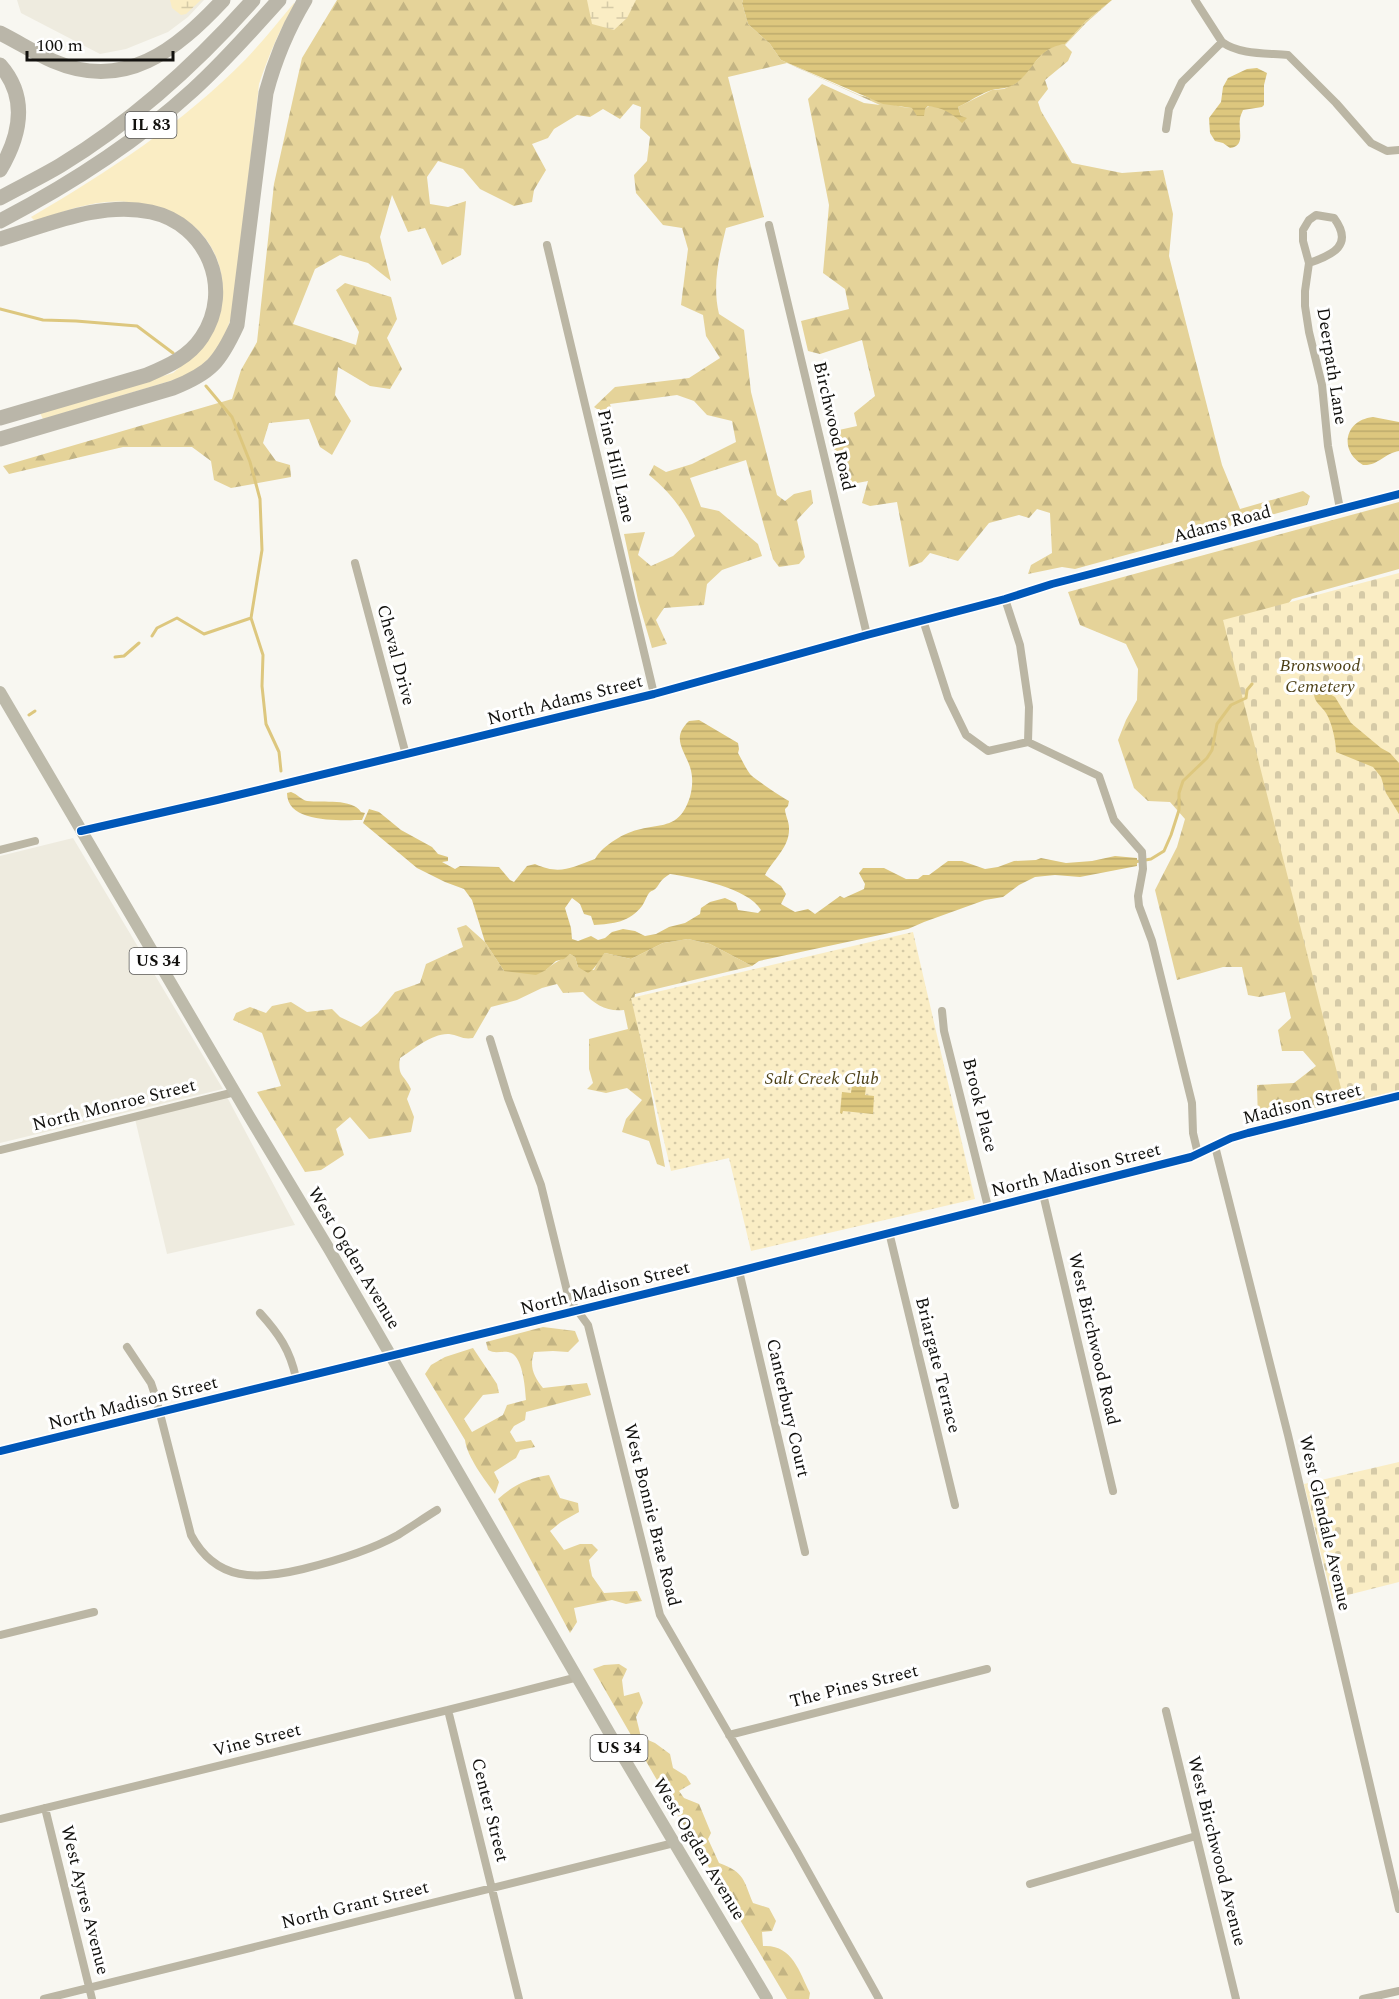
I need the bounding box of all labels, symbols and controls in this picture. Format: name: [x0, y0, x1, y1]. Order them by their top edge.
scale bar: [27, 24, 172, 62]
text: 100 m: [36, 32, 83, 59]
road number: IL 83: [126, 112, 176, 138]
street label: Deerpath Lane: [1309, 305, 1355, 427]
street label: Birchwood Road: [806, 359, 862, 493]
street label: Pine Hill Lane: [590, 407, 642, 525]
street label: Adams Road: [1170, 498, 1274, 550]
street label: Cheval Drive: [370, 602, 422, 708]
park label: Bronswood Cemetery: [1279, 652, 1361, 700]
street label: North Adams Street: [484, 668, 646, 732]
road number: US 34: [130, 948, 186, 974]
street label: Brook Place: [955, 1055, 1005, 1155]
park label: Salt Creek Club: [765, 1065, 879, 1092]
street label: North Monroe Street: [29, 1072, 199, 1138]
street label: Madison Street: [1240, 1076, 1364, 1132]
street label: North Madison Street: [988, 1136, 1164, 1204]
street label: West Ogden Avenue: [301, 1182, 407, 1334]
street label: West Birchwood Road: [1061, 1250, 1127, 1428]
street label: North Madison Street: [517, 1254, 693, 1322]
street label: Briargate Terrace: [908, 1294, 968, 1436]
street label: Canterbury Court: [759, 1336, 817, 1480]
street label: North Madison Street: [45, 1369, 221, 1437]
street label: West Bonnie Brae Road: [616, 1421, 688, 1609]
street label: West Glendale Avenue: [1292, 1433, 1358, 1613]
street label: The Pines Street: [787, 1657, 921, 1715]
street label: Vine Street: [210, 1716, 304, 1764]
road number: US 34: [590, 1735, 648, 1761]
street label: West Birchwood Avenue: [1180, 1753, 1254, 1949]
street label: Center Street: [464, 1755, 516, 1865]
street label: West Ogden Avenue: [646, 1773, 752, 1925]
street label: West Ayres Avenue: [53, 1822, 117, 1978]
street label: North Grant Street: [278, 1874, 432, 1936]

